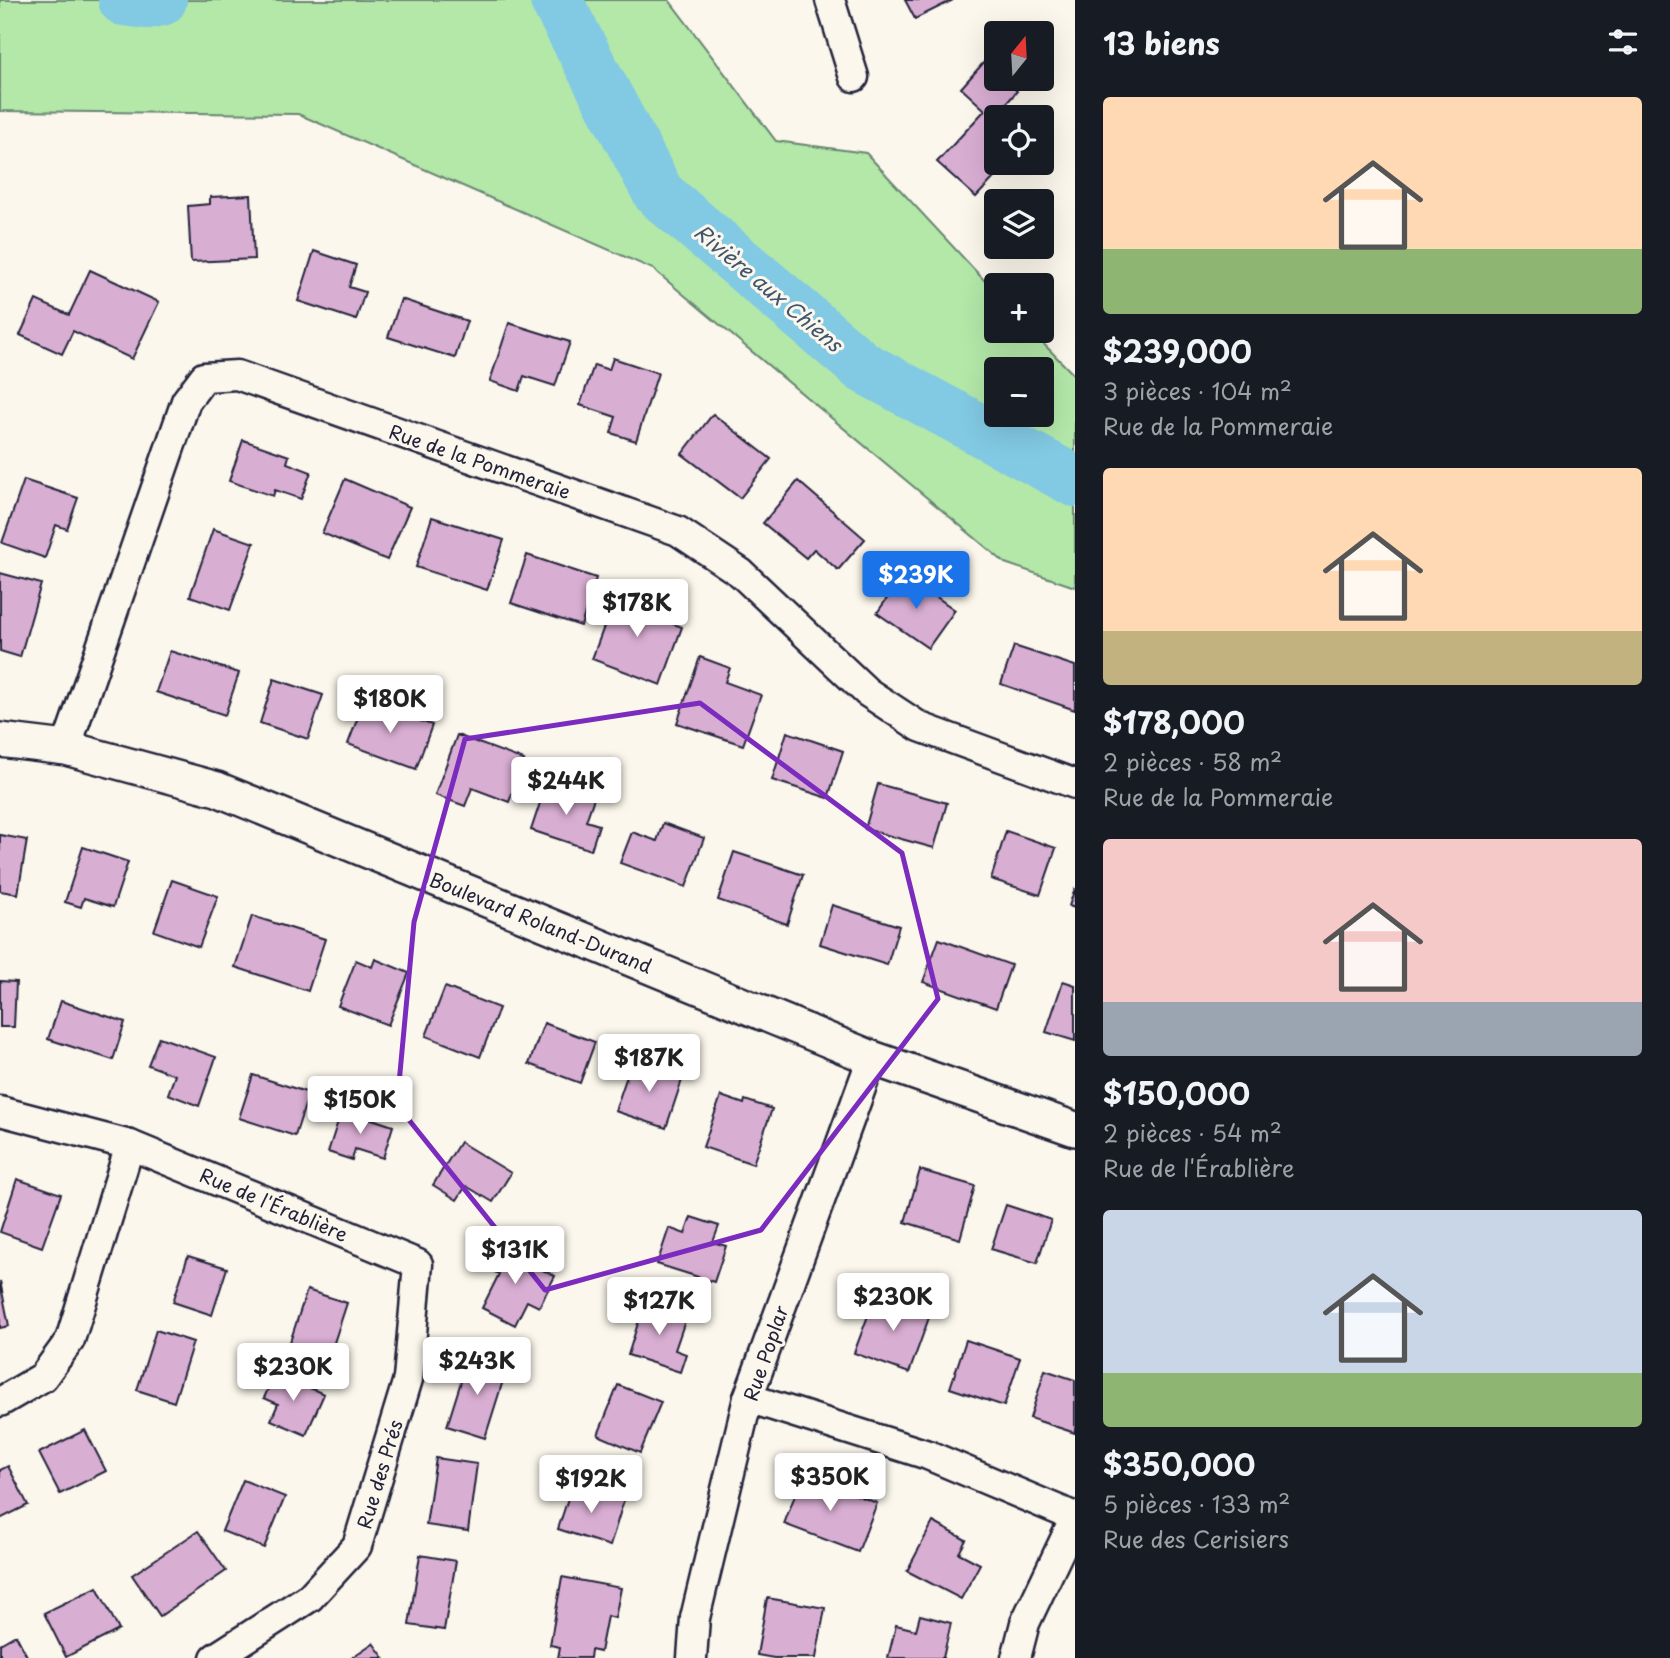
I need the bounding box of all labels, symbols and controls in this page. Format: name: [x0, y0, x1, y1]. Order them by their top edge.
text: 13 biens: [1103, 20, 1220, 65]
north arrow: [984, 21, 1054, 91]
map controls: [984, 21, 1054, 427]
icon: filters: [1604, 23, 1642, 61]
button: locate: [984, 105, 1054, 175]
icon: home: [1310, 142, 1436, 268]
button: layers: [984, 189, 1054, 259]
water label: Rivière aux Chiens: [688, 215, 852, 360]
button: +: [984, 273, 1054, 343]
text: $239,000: [1103, 328, 1252, 373]
button: −: [984, 357, 1054, 427]
text: 3 pièces · 104 m²: [1103, 373, 1292, 408]
text: Rue de la Pommeraie: [1103, 408, 1333, 443]
street label: Rue de la Pommeraie: [385, 417, 575, 505]
icon: home: [1310, 513, 1436, 639]
pin: $239K: [867, 552, 965, 611]
text: $239K: [878, 556, 954, 591]
pin: $178K: [588, 580, 686, 639]
text: $178K: [602, 584, 672, 619]
pin: $180K: [341, 676, 439, 735]
text: $180K: [353, 680, 427, 715]
text: $178,000: [1103, 699, 1245, 744]
text: 2 pièces · 58 m²: [1103, 744, 1282, 779]
pin: $244K: [517, 758, 615, 817]
text: $244K: [527, 762, 605, 797]
text: Rue de la Pommeraie: [1103, 779, 1333, 814]
street label: Boulevard Roland-Durand: [426, 864, 657, 980]
icon: home: [1310, 884, 1436, 1010]
pin: $187K: [600, 1034, 698, 1094]
text: $187K: [614, 1039, 684, 1074]
text: $150,000: [1103, 1070, 1250, 1115]
pin: $150K: [311, 1076, 409, 1136]
text: $150K: [324, 1081, 396, 1116]
text: 2 pièces · 54 m²: [1103, 1115, 1282, 1150]
text: Rue de l'Érablière: [1103, 1150, 1294, 1185]
street label: Rue de l'Érablière: [196, 1160, 352, 1248]
pin: $131K: [466, 1226, 564, 1286]
text: $131K: [481, 1231, 549, 1266]
icon: home: [1310, 1255, 1436, 1381]
pin: $230K: [844, 1274, 942, 1333]
pin: $127K: [610, 1278, 708, 1337]
text: $230K: [853, 1278, 933, 1313]
text: $127K: [623, 1282, 695, 1317]
street label: Rue Poplar: [736, 1301, 795, 1405]
pin: $243K: [428, 1338, 526, 1397]
text: $243K: [439, 1342, 515, 1377]
pin: $230K: [244, 1344, 342, 1403]
text: $230K: [253, 1348, 333, 1383]
street label: Rue des Prés: [349, 1416, 409, 1532]
text: $350,000: [1103, 1441, 1255, 1486]
pin: $350K: [781, 1454, 879, 1513]
pin: $192K: [542, 1456, 640, 1515]
text: $350K: [791, 1458, 869, 1493]
text: $192K: [555, 1460, 627, 1495]
text: 5 pièces · 133 m²: [1103, 1486, 1290, 1521]
text: Rue des Cerisiers: [1103, 1521, 1289, 1556]

